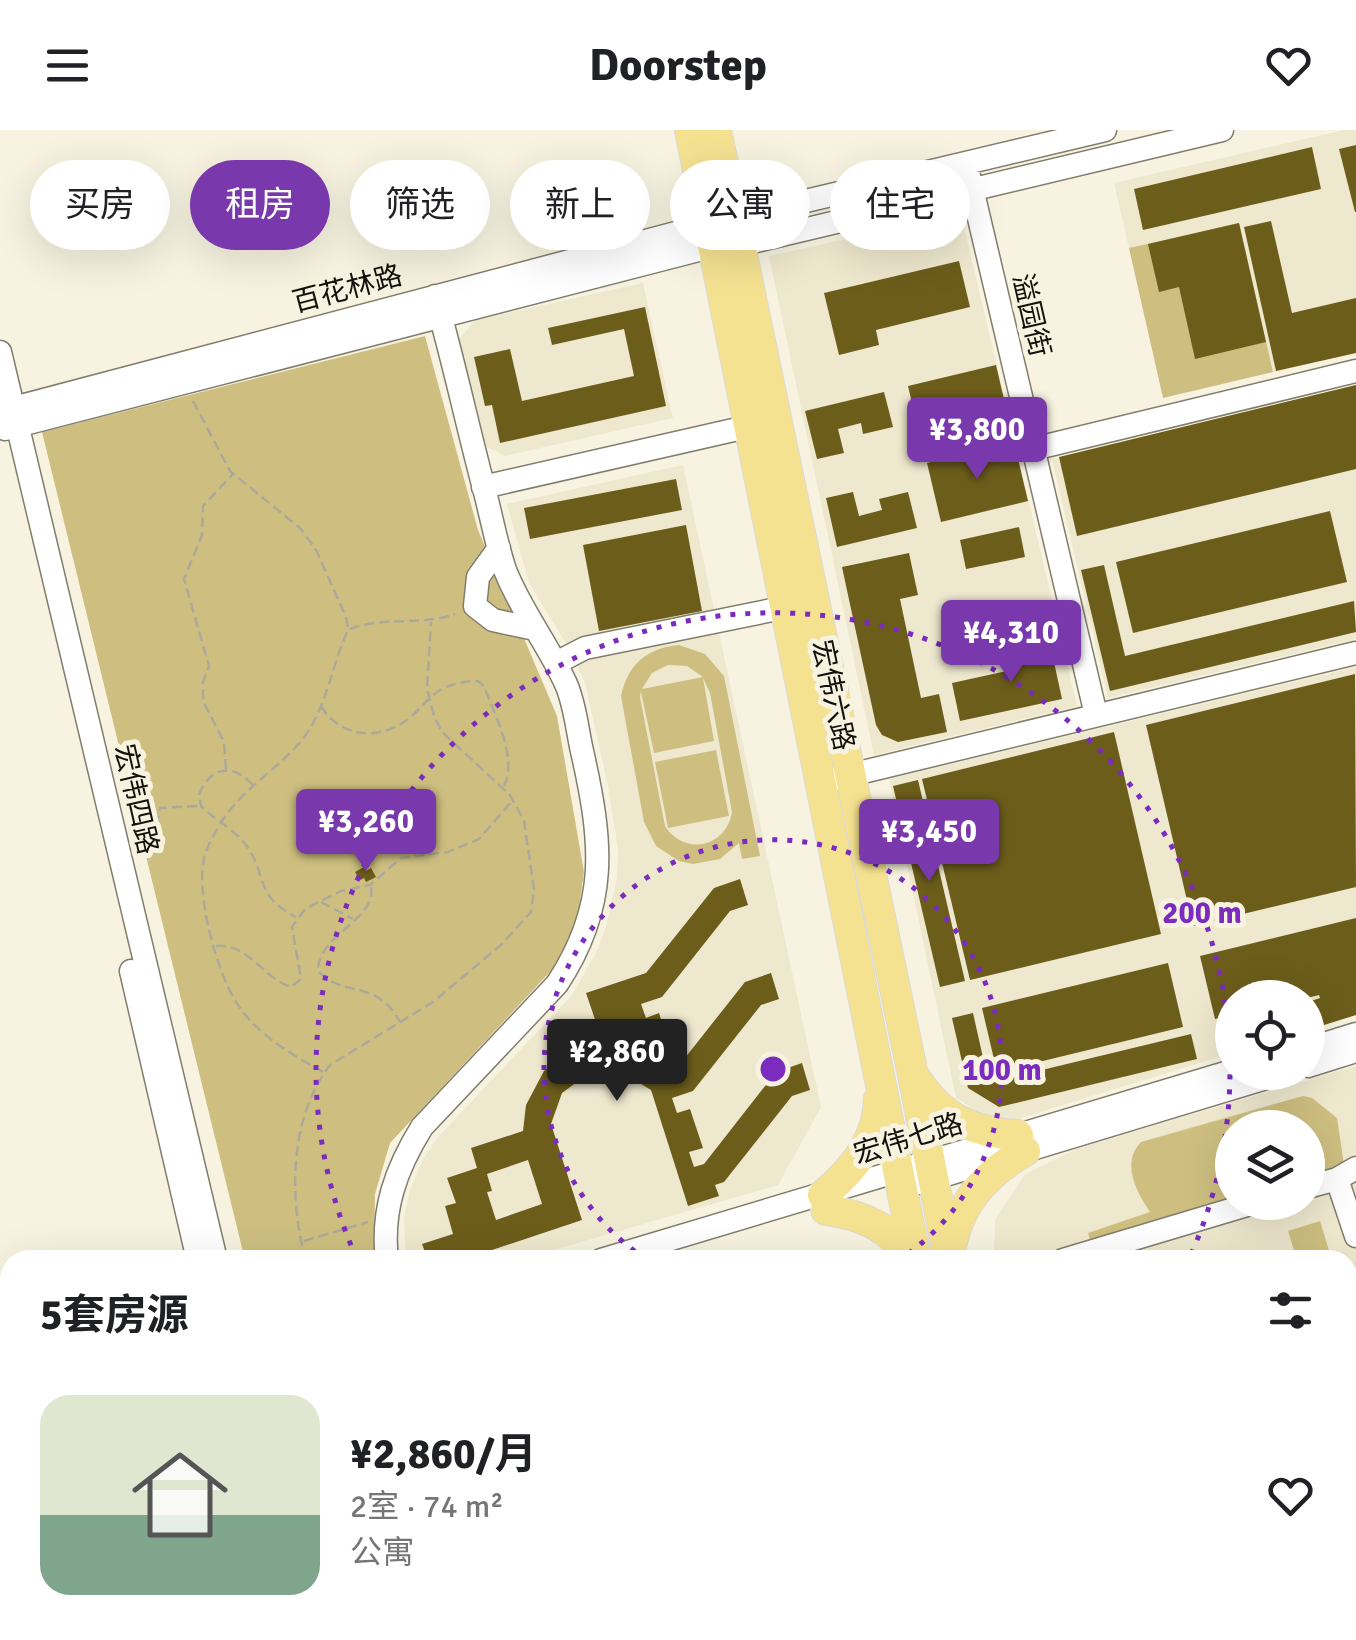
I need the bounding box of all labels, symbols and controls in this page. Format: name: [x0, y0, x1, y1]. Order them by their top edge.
icon: menu: [40, 38, 95, 93]
text: Doorstep: [589, 38, 767, 93]
icon: heart: [1261, 38, 1316, 93]
chip: 买房: [30, 160, 170, 250]
chip: 租房: [190, 160, 330, 250]
chip: 筛选: [350, 160, 490, 250]
chip: 新上: [510, 160, 650, 250]
chip: 公寓: [670, 160, 810, 250]
chip: 住宅: [830, 160, 970, 250]
street label: 百花林路: [289, 258, 406, 320]
street label: 溢园街: [1005, 270, 1057, 360]
pin: ¥3,800: [896, 397, 1058, 482]
text: ¥3,800: [929, 410, 1025, 449]
pin: ¥4,310: [930, 600, 1092, 685]
text: ¥4,310: [963, 613, 1059, 652]
street label: 宏伟六路: [805, 637, 861, 754]
street label: 宏伟四路: [107, 741, 165, 858]
pin: ¥3,260: [285, 789, 447, 874]
pin: ¥3,450: [848, 799, 1010, 884]
text: ¥3,260: [318, 802, 414, 841]
text: ¥3,450: [881, 812, 977, 851]
text: 200 m: [1162, 895, 1242, 932]
map controls: [1215, 980, 1325, 1220]
button: locate: [1215, 980, 1325, 1090]
pin: ¥2,860: [536, 1019, 698, 1104]
text: ¥2,860: [569, 1032, 665, 1071]
centre of rings: [755, 1051, 791, 1087]
text: 100 m: [962, 1052, 1042, 1089]
street label: 宏伟七路: [850, 1106, 967, 1172]
button: layers: [1215, 1110, 1325, 1220]
icon: filters: [1263, 1283, 1318, 1338]
text: 5套房源: [40, 1290, 189, 1341]
text: ¥2,860/月: [350, 1429, 537, 1480]
icon: home: [120, 1435, 240, 1555]
icon: heart: [1263, 1468, 1318, 1523]
text: 2室 · 74 m²: [350, 1487, 504, 1526]
text: 公寓: [350, 1533, 414, 1572]

